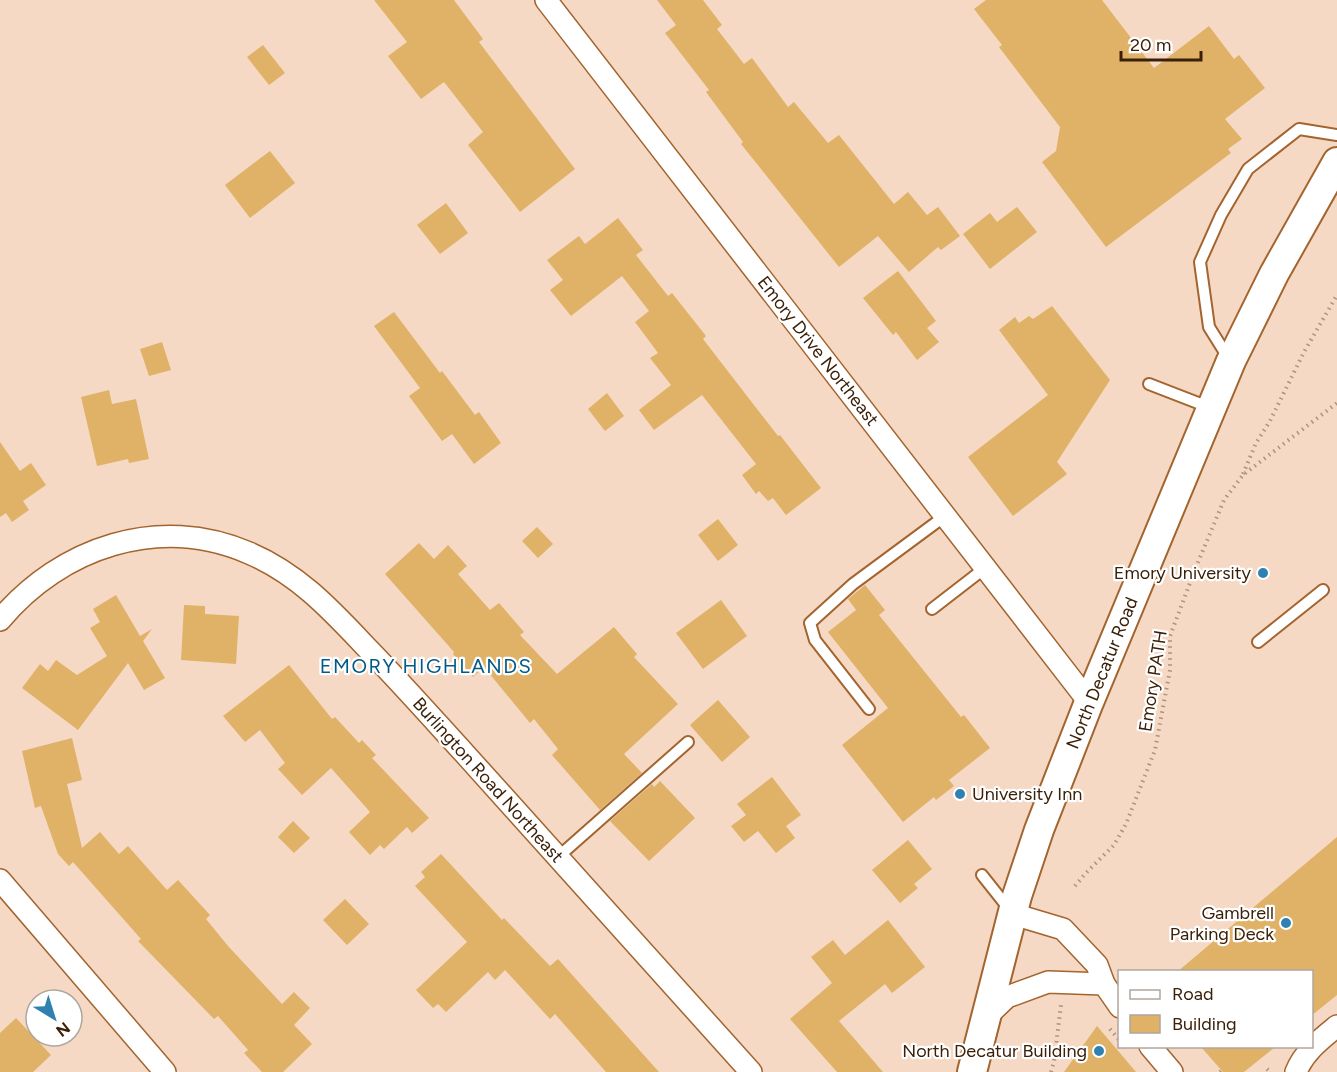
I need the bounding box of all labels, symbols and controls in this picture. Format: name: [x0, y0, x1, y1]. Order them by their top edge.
scale bar: [1121, 24, 1200, 62]
text: 20 m: [1130, 34, 1171, 56]
street label: Emory Drive Northeast: [753, 272, 883, 430]
place label: Emory University: [1114, 562, 1252, 584]
marker: Emory University: [1256, 566, 1270, 580]
street label: North Decatur Road: [1062, 594, 1142, 752]
street label: Emory PATH: [1134, 629, 1172, 733]
district label: EMORY HIGHLANDS: [320, 654, 532, 678]
street label: Burlington Road Northeast: [408, 693, 568, 867]
place label: University Inn: [972, 783, 1082, 805]
marker: University Inn: [953, 787, 967, 801]
place label: Gambrell Parking Deck: [1170, 902, 1274, 945]
marker: Gambrell Parking Deck: [1279, 916, 1293, 930]
legend: [1118, 970, 1313, 1048]
text: Road: [1172, 983, 1213, 1005]
north arrow: [24, 988, 84, 1048]
text: Building: [1172, 1013, 1237, 1035]
text: N: [52, 1018, 74, 1041]
place label: North Decatur Building: [902, 1040, 1087, 1062]
marker: North Decatur Building: [1092, 1044, 1106, 1058]

